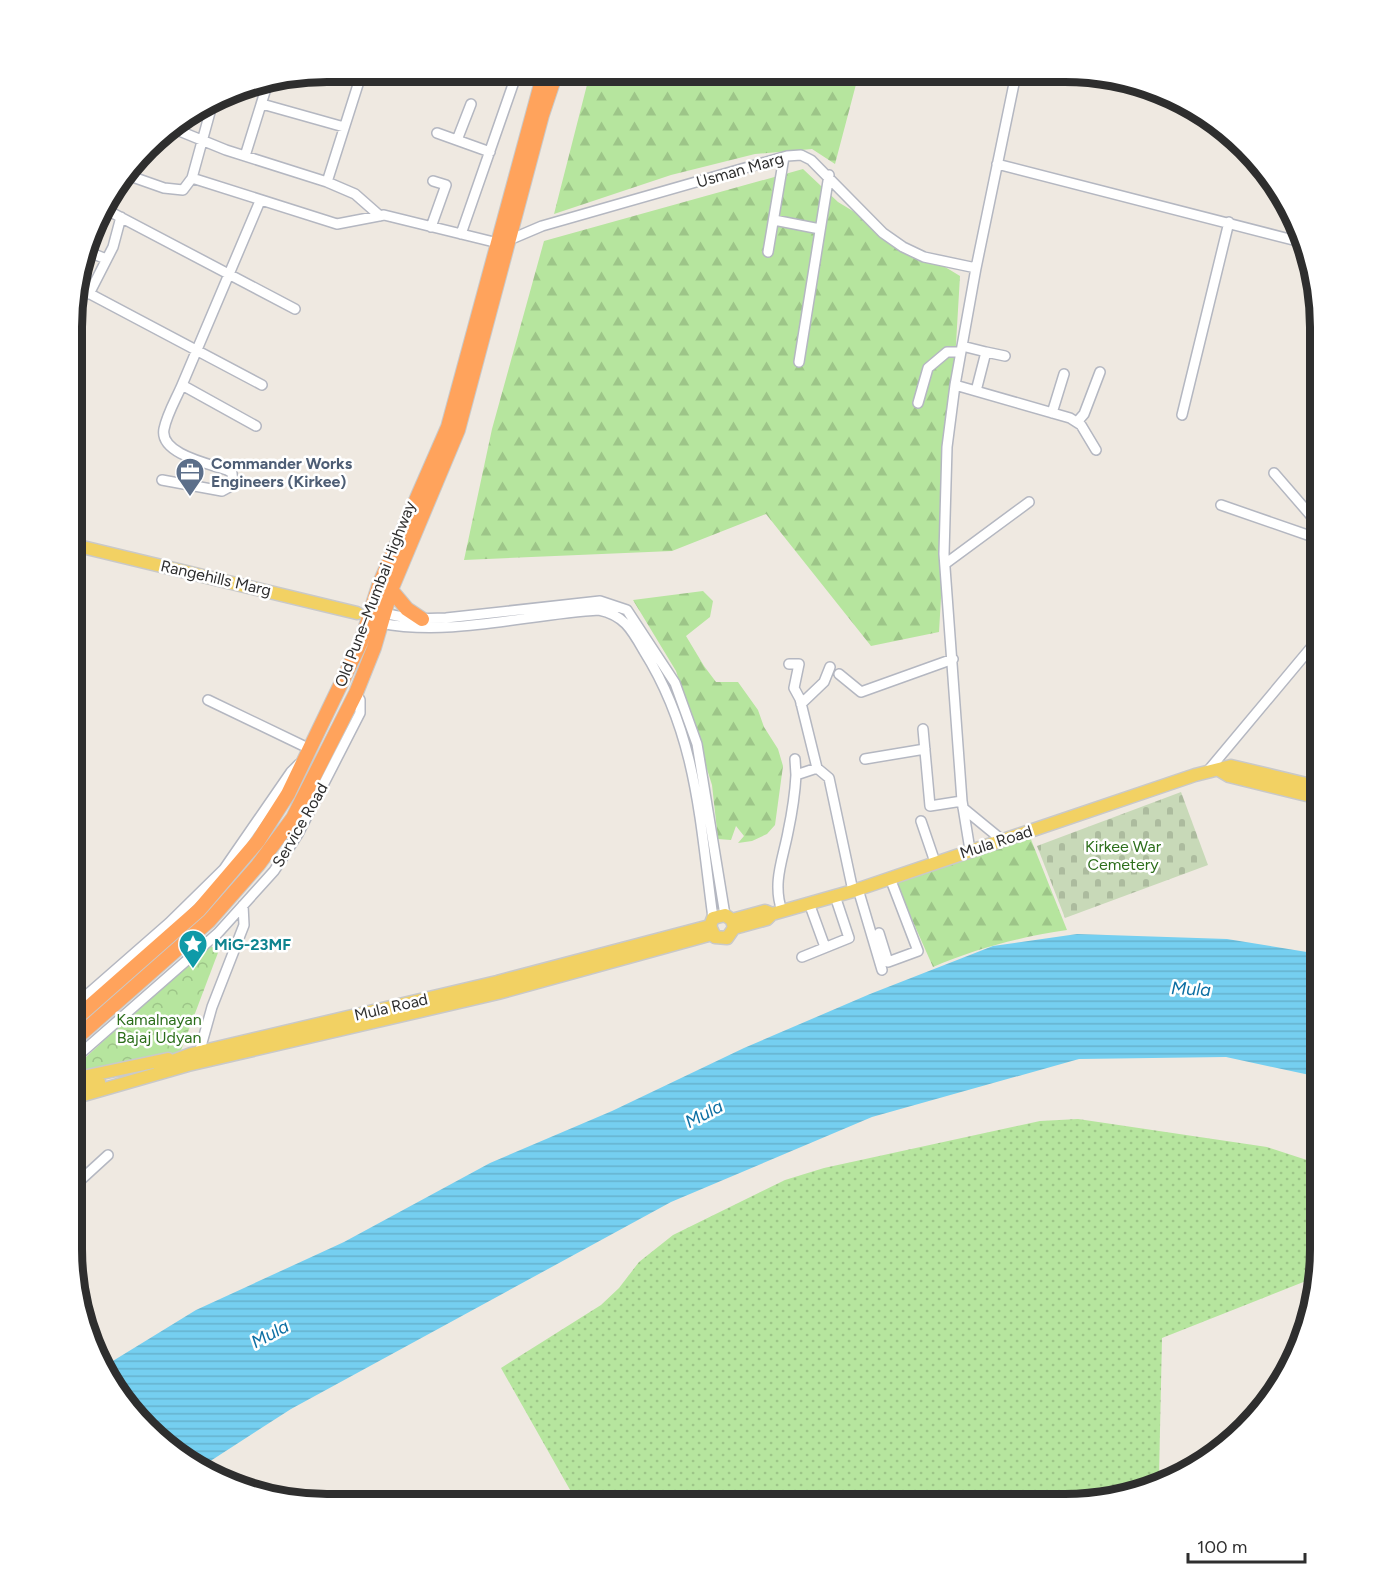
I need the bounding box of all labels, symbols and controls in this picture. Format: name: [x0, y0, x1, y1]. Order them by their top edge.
street label: Usman Marg: [694, 148, 786, 192]
place label: Commander Works Engineers (Kirkee): [211, 454, 353, 491]
office icon: Commander Works Engineers (Kirkee): [174, 456, 206, 498]
street label: Old Pune–Mumbai Highway: [331, 498, 420, 690]
street label: Rangehills Marg: [159, 556, 273, 600]
street label: Service Road: [268, 779, 332, 871]
street label: Mula Road: [957, 821, 1035, 863]
park label: Kirkee War Cemetery: [1085, 837, 1162, 874]
place icon: MiG-23MF: [177, 928, 209, 970]
place label: MiG-23MF: [214, 935, 291, 954]
water label: Mula: [1171, 977, 1212, 1001]
street label: Mula Road: [352, 989, 430, 1025]
park label: Kamalnayan Bajaj Udyan: [116, 1010, 202, 1047]
water label: Mula: [681, 1095, 727, 1133]
water label: Mula: [247, 1315, 293, 1353]
scale bar: [1188, 1526, 1305, 1564]
text: 100 m: [1197, 1536, 1247, 1558]

